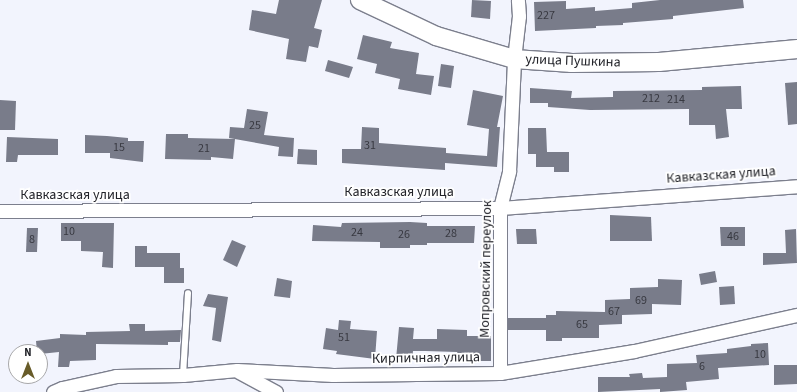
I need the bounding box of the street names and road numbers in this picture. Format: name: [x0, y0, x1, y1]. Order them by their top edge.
street label: улица Пушкина: [525, 51, 621, 71]
street label: Кавказская улица: [666, 163, 776, 187]
street label: Кавказская улица: [344, 184, 454, 200]
street label: Кавказская улица: [20, 187, 130, 203]
street label: Мопровский переулок: [476, 200, 496, 338]
street label: Кирпичная улица: [372, 349, 480, 367]

